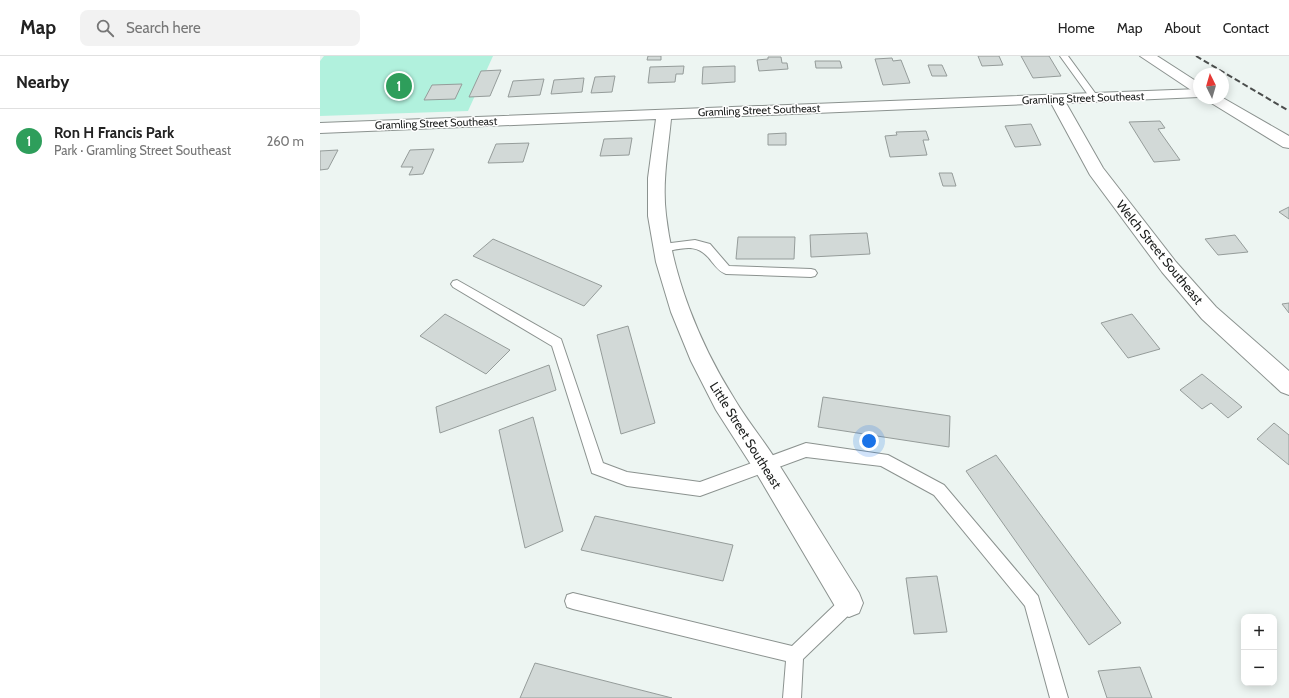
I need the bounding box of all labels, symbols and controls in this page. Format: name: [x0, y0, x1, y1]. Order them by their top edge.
search box: [80, 10, 360, 46]
text: Map: [20, 16, 56, 39]
icon: search: [94, 17, 116, 39]
text: Search here: [126, 19, 201, 37]
text: Home: [1058, 19, 1095, 37]
text: Map: [1117, 19, 1142, 37]
text: About: [1164, 19, 1201, 37]
text: Contact: [1223, 19, 1269, 37]
north arrow: [1193, 68, 1229, 104]
pin: 1: [386, 71, 412, 101]
text: Nearby: [16, 72, 69, 92]
street label: Gramling Street Southeast: [1022, 89, 1145, 107]
street label: Gramling Street Southeast: [698, 101, 821, 119]
street label: Gramling Street Southeast: [375, 114, 498, 132]
text: Ron H Francis Park: [54, 124, 174, 142]
text: 1: [27, 133, 31, 149]
text: 260 m: [266, 133, 304, 149]
text: Park · Gramling Street Southeast: [54, 142, 231, 158]
street label: Welch Street Southeast: [1113, 197, 1207, 308]
street label: Little Street Southeast: [707, 379, 786, 492]
your location: [859, 431, 879, 451]
map controls: [1241, 614, 1277, 686]
button: +: [1241, 614, 1277, 650]
button: −: [1241, 650, 1277, 686]

